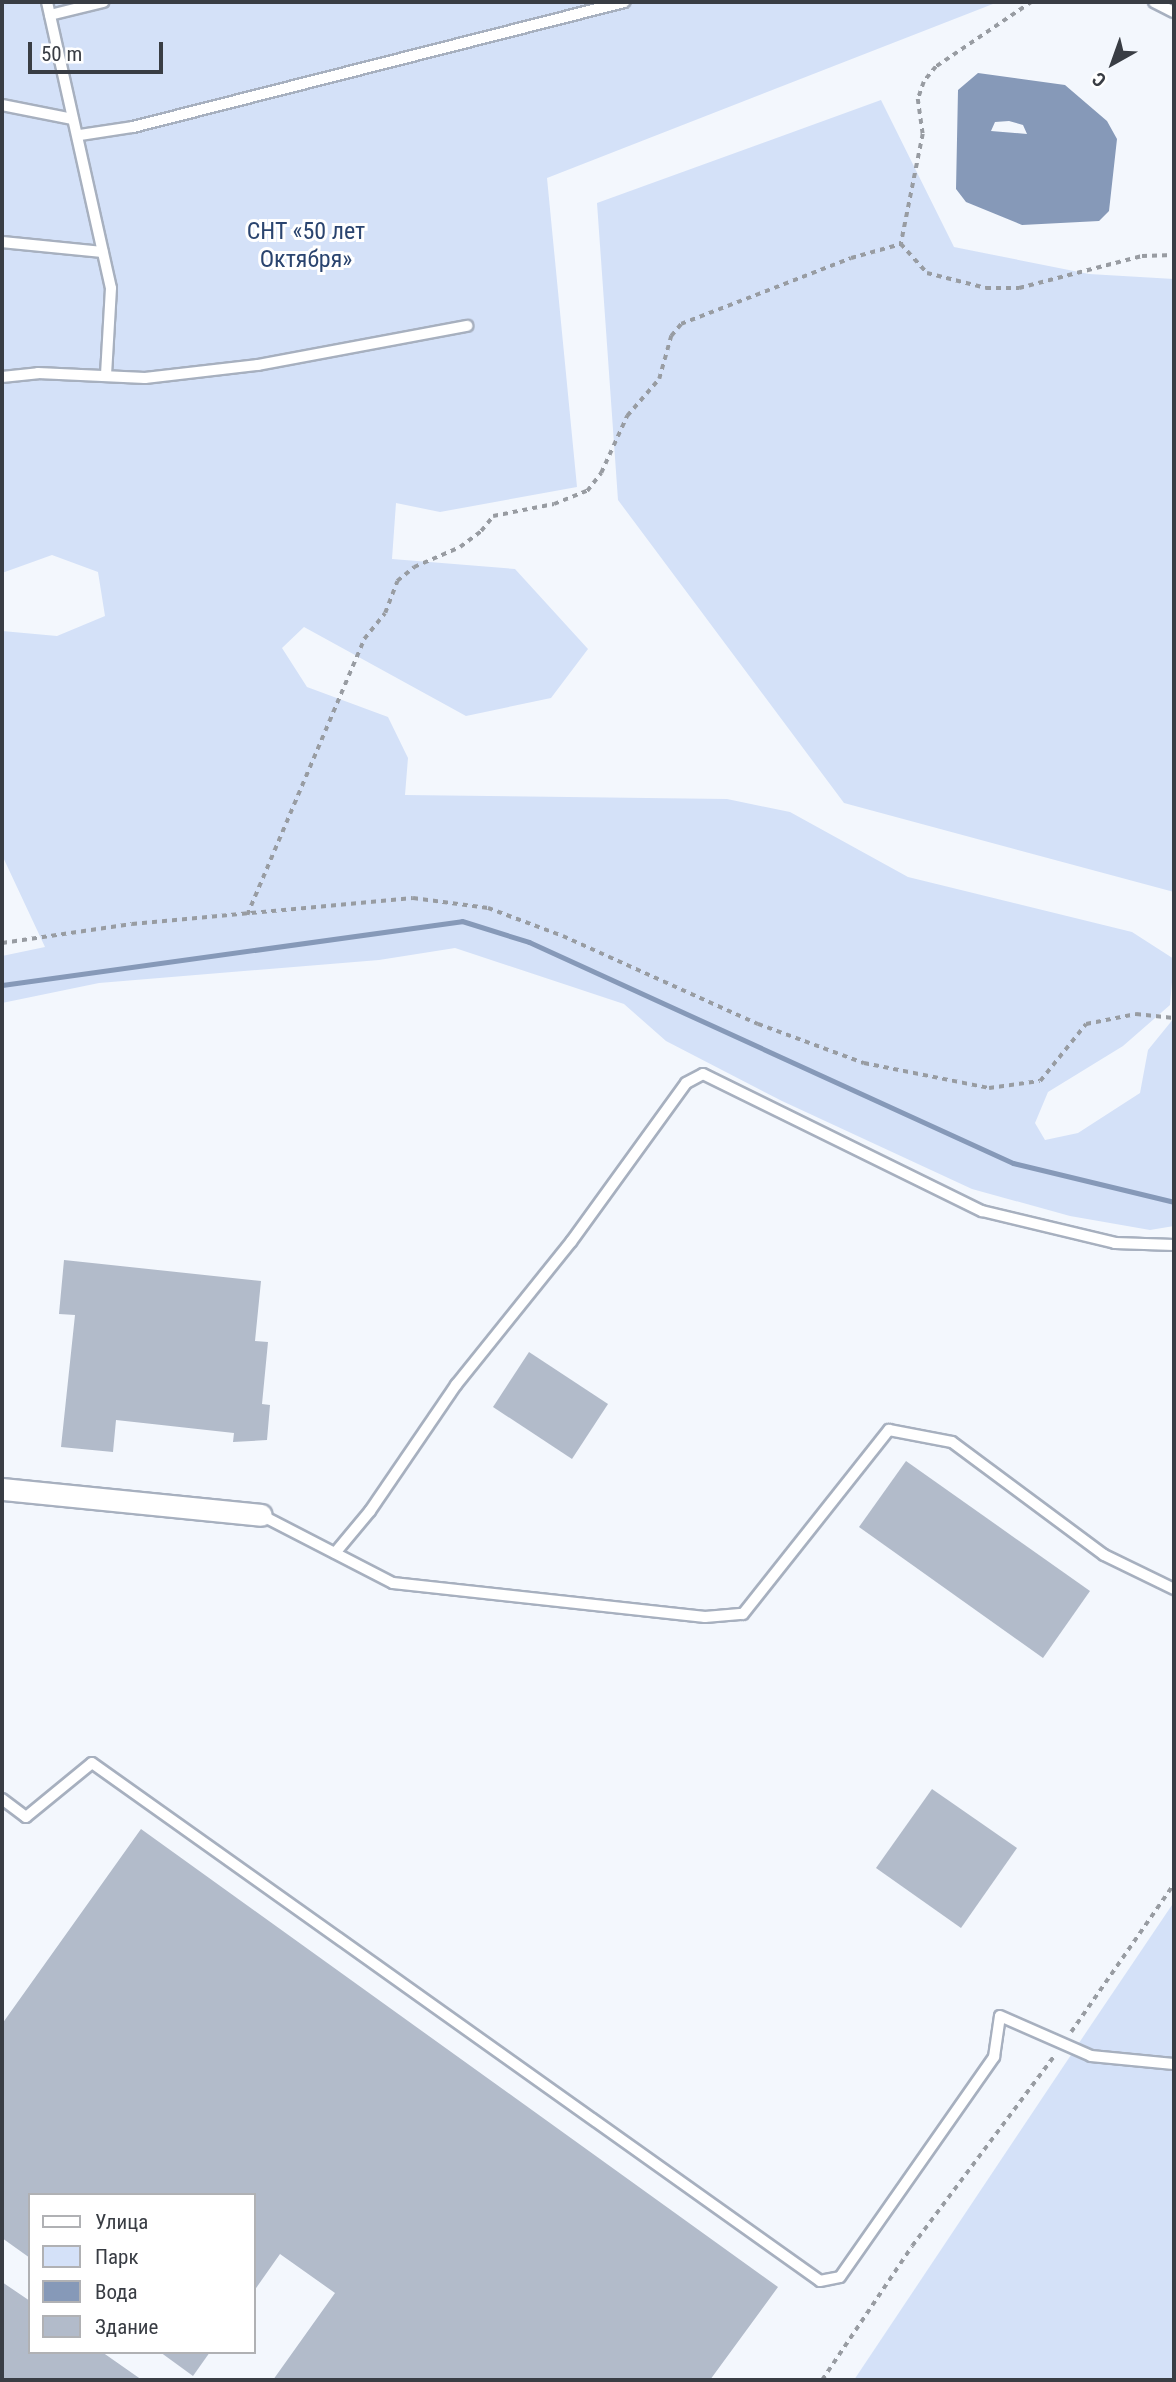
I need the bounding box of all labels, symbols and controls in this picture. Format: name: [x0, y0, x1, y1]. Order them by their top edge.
scale bar: [32, 28, 166, 72]
north arrow: [1078, 28, 1148, 98]
text: 50 m: [41, 42, 82, 66]
text: С: [1088, 67, 1111, 92]
park label: СНТ «50 лет Октября»: [247, 218, 365, 274]
legend: [28, 2193, 256, 2354]
text: Улица: [95, 2210, 148, 2234]
text: Парк: [95, 2245, 139, 2269]
text: Вода: [95, 2280, 138, 2304]
text: Здание: [95, 2315, 158, 2339]

